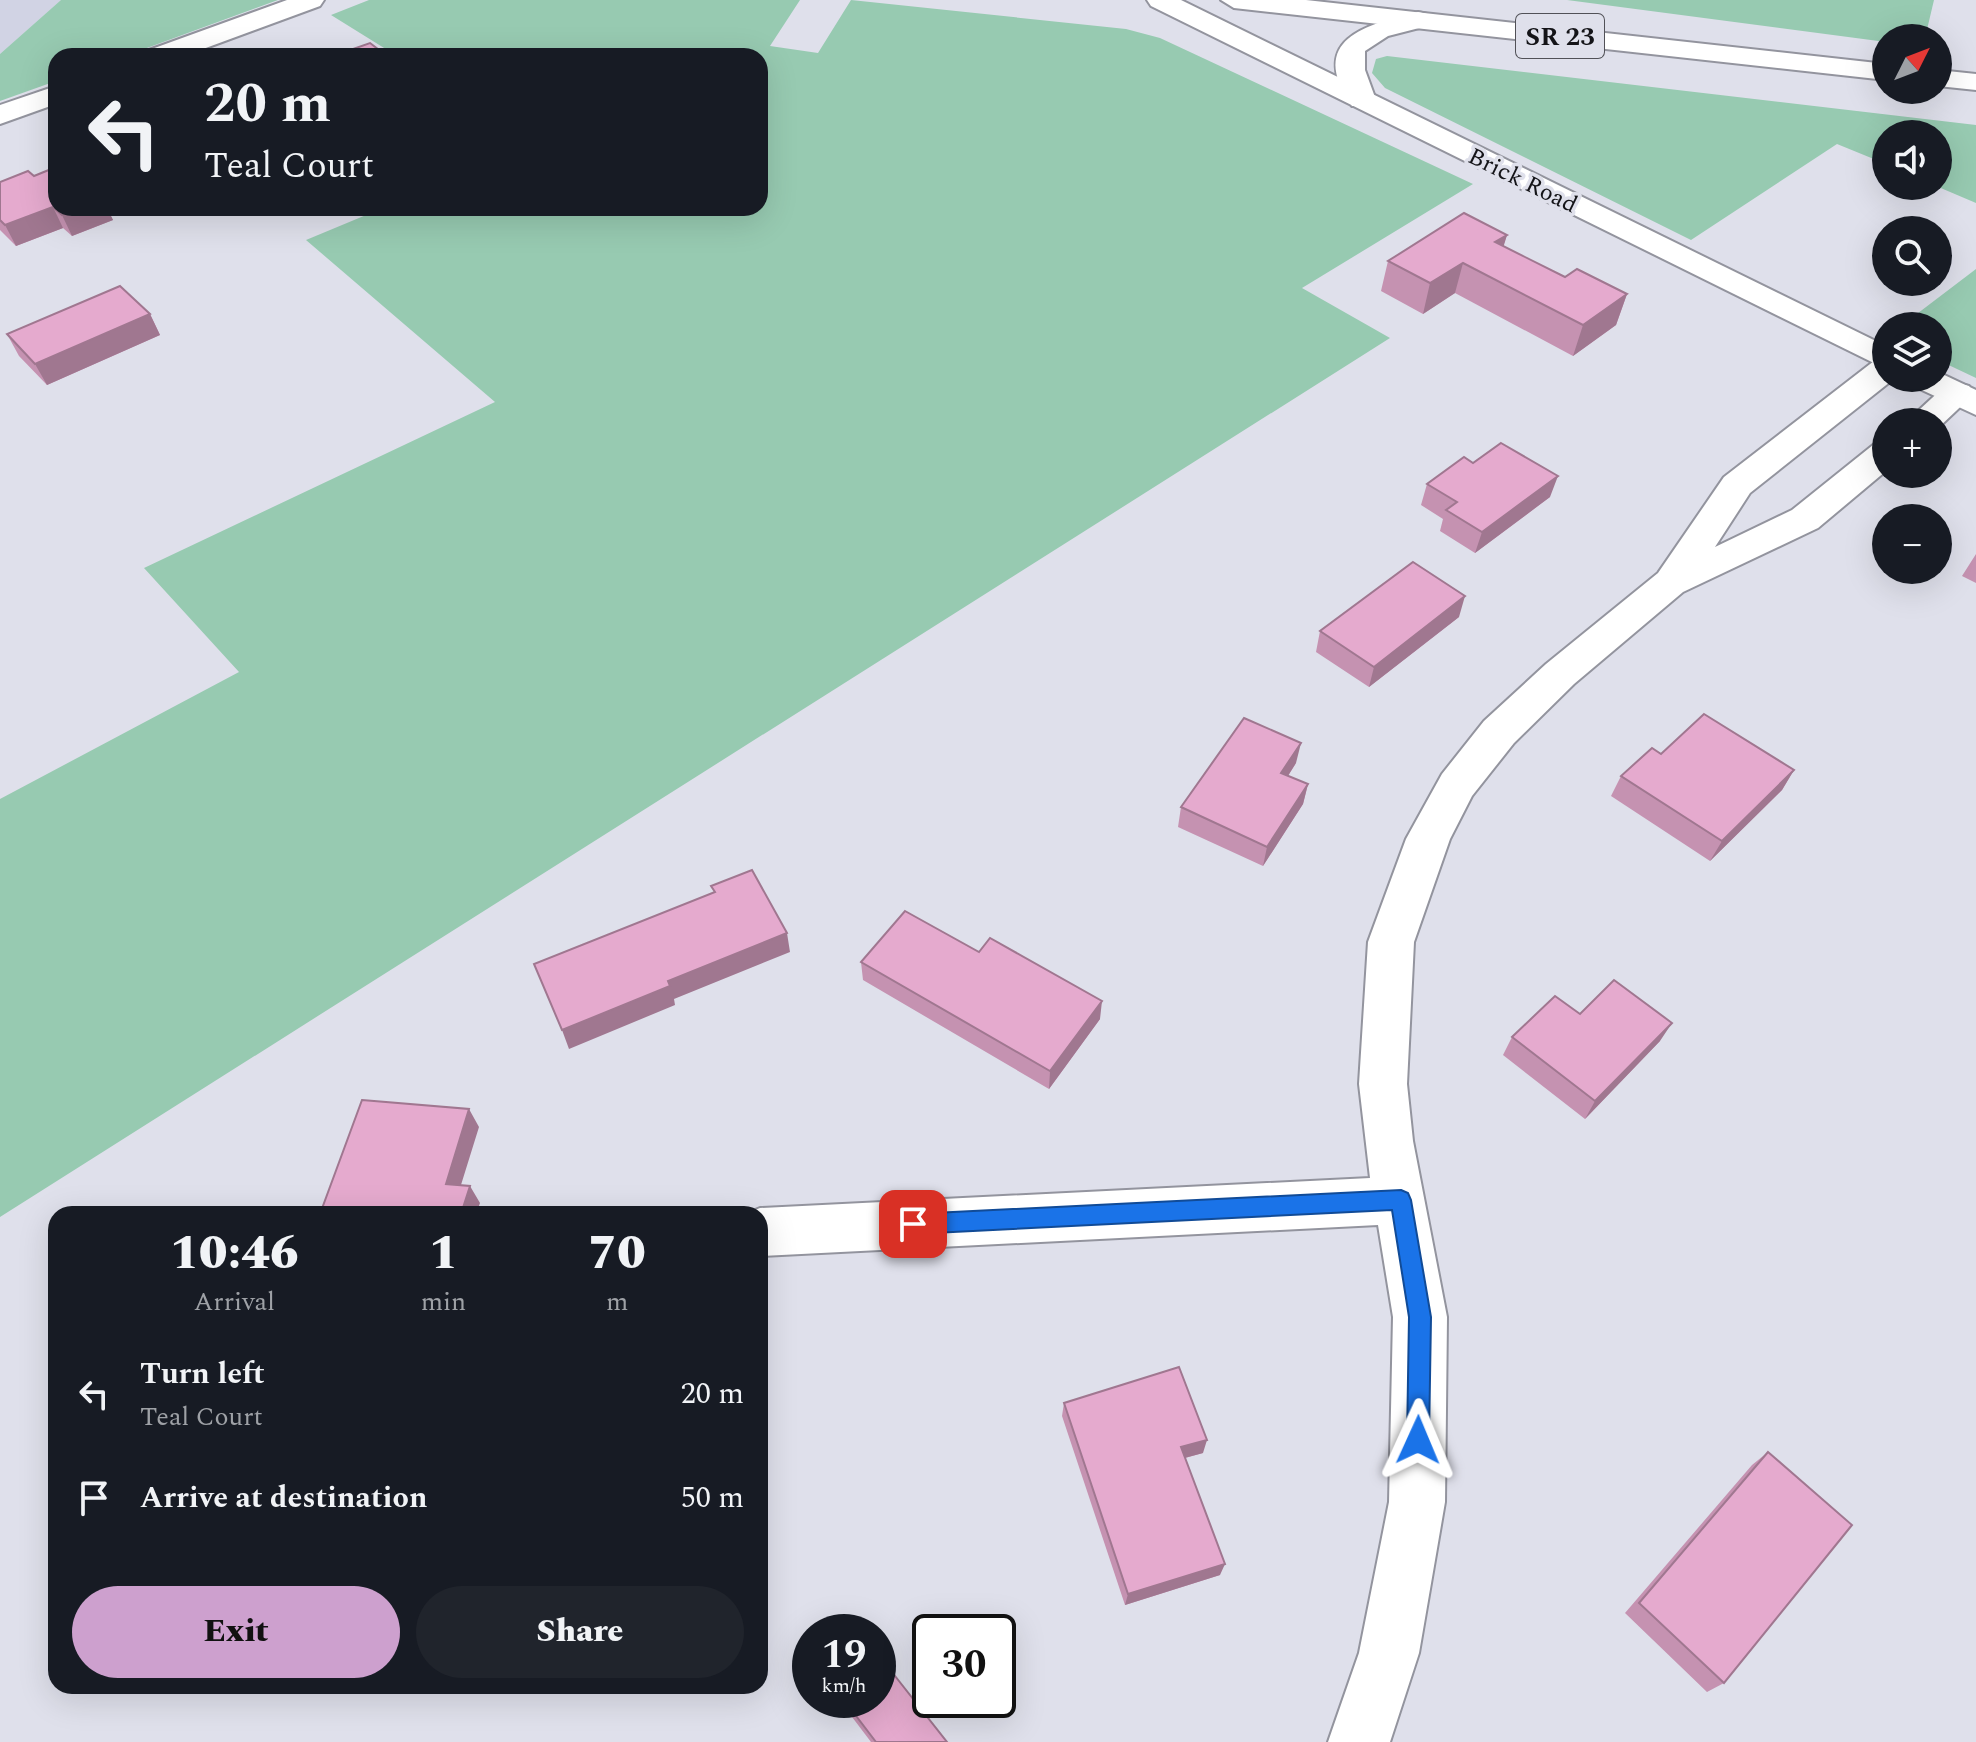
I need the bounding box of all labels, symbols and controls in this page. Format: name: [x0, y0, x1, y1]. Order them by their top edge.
road number: SR 23: [1516, 14, 1604, 58]
north arrow: [1872, 24, 1952, 104]
map controls: [1872, 24, 1952, 584]
text: 20 m: [204, 62, 331, 147]
icon: left: [72, 80, 176, 184]
button: sound: [1872, 120, 1952, 200]
text: Teal Court: [204, 139, 374, 194]
street label: Brick Road: [1462, 139, 1583, 223]
button: search: [1872, 216, 1952, 296]
button: layers: [1872, 312, 1952, 392]
button: +: [1872, 408, 1952, 488]
button: −: [1872, 504, 1952, 584]
pin: [879, 1190, 947, 1258]
icon: arrive: [891, 1202, 935, 1246]
text: 10:46: [170, 1217, 299, 1290]
text: 1: [429, 1217, 458, 1290]
text: 70: [588, 1217, 646, 1290]
text: Arrival: [194, 1282, 275, 1322]
text: min: [421, 1282, 466, 1322]
text: m: [606, 1282, 628, 1322]
text: Turn left: [140, 1351, 265, 1397]
text: 20 m: [681, 1371, 744, 1417]
icon: left: [72, 1372, 116, 1416]
text: Teal Court: [140, 1397, 263, 1437]
position arrow: [1376, 1398, 1460, 1482]
text: Arrive at destination: [140, 1475, 427, 1521]
text: 50 m: [681, 1475, 744, 1521]
icon: arrive: [72, 1476, 116, 1520]
button: Exit: [72, 1586, 400, 1678]
button: Share: [416, 1586, 744, 1678]
speed limit sign: 30: [912, 1614, 1016, 1718]
text: 19: [822, 1625, 866, 1686]
text: km/h: [822, 1671, 867, 1701]

